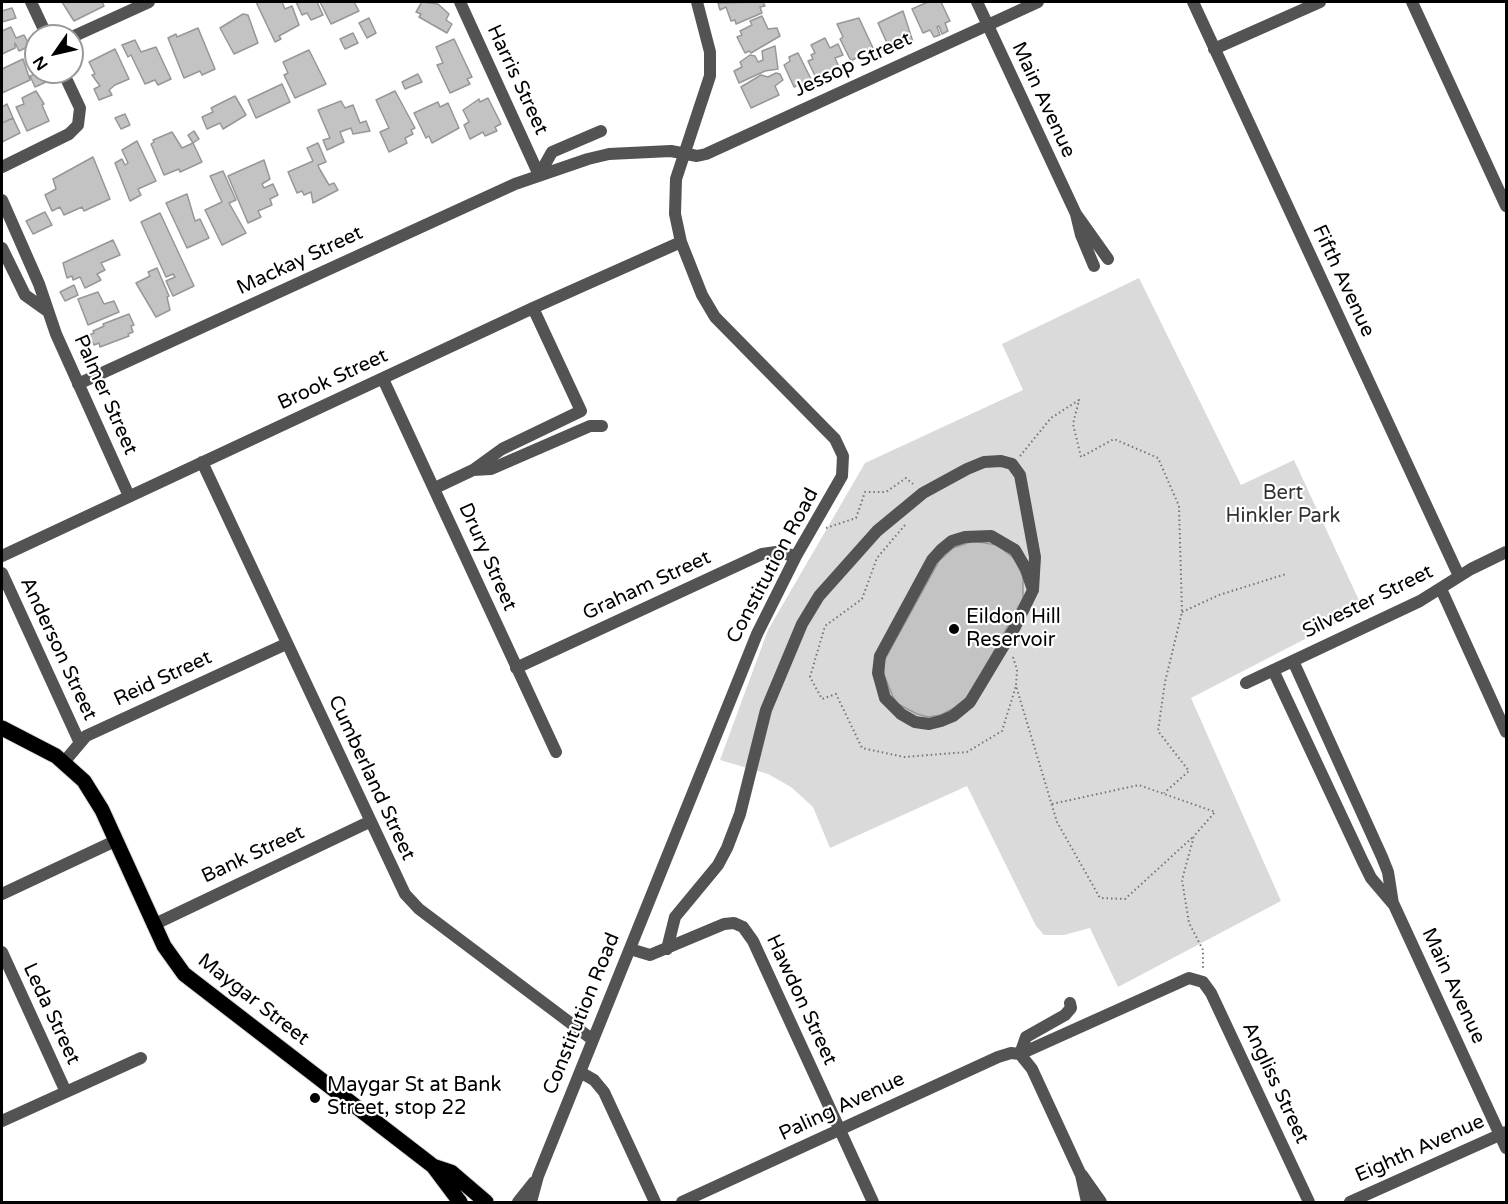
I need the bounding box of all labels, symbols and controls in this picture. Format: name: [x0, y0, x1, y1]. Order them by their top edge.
street label: Harris Street: [481, 21, 553, 139]
north arrow: [24, 24, 84, 84]
street label: Jessop Street: [790, 27, 916, 103]
street label: Main Avenue: [1006, 39, 1080, 161]
text: N: [29, 52, 53, 74]
street label: Mackay Street: [233, 221, 367, 301]
street label: Fifth Avenue: [1307, 221, 1379, 341]
street label: Palmer Street: [68, 331, 142, 459]
street label: Brook Street: [274, 344, 392, 416]
park label: Bert Hinkler Park: [1226, 482, 1340, 529]
street label: Constitution Road: [722, 484, 824, 648]
street label: Drury Street: [453, 499, 521, 615]
street label: Graham Street: [579, 546, 715, 626]
street label: Silvester Street: [1299, 560, 1437, 644]
street label: Anderson Street: [14, 574, 102, 724]
place label: Eildon Hill Reservoir: [966, 606, 1061, 653]
marker: Eildon Hill Reservoir: [947, 622, 961, 636]
street label: Reid Street: [110, 646, 216, 712]
street label: Cumberland Street: [322, 692, 420, 864]
street label: Bank Street: [198, 821, 308, 889]
street label: Main Avenue: [1416, 925, 1490, 1047]
street label: Constitution Road: [539, 930, 625, 1098]
street label: Hawdon Street: [760, 931, 842, 1069]
street label: Maygar Street: [192, 949, 314, 1051]
street label: Leda Street: [17, 960, 85, 1068]
street label: Angliss Street: [1236, 1019, 1314, 1147]
street label: Paling Avenue: [775, 1067, 909, 1147]
place label: Maygar St at Bank Street, stop 22: [327, 1074, 501, 1121]
marker: Maygar St at Bank Street, stop 22: [308, 1091, 322, 1105]
street label: Eighth Avenue: [1352, 1110, 1488, 1188]

